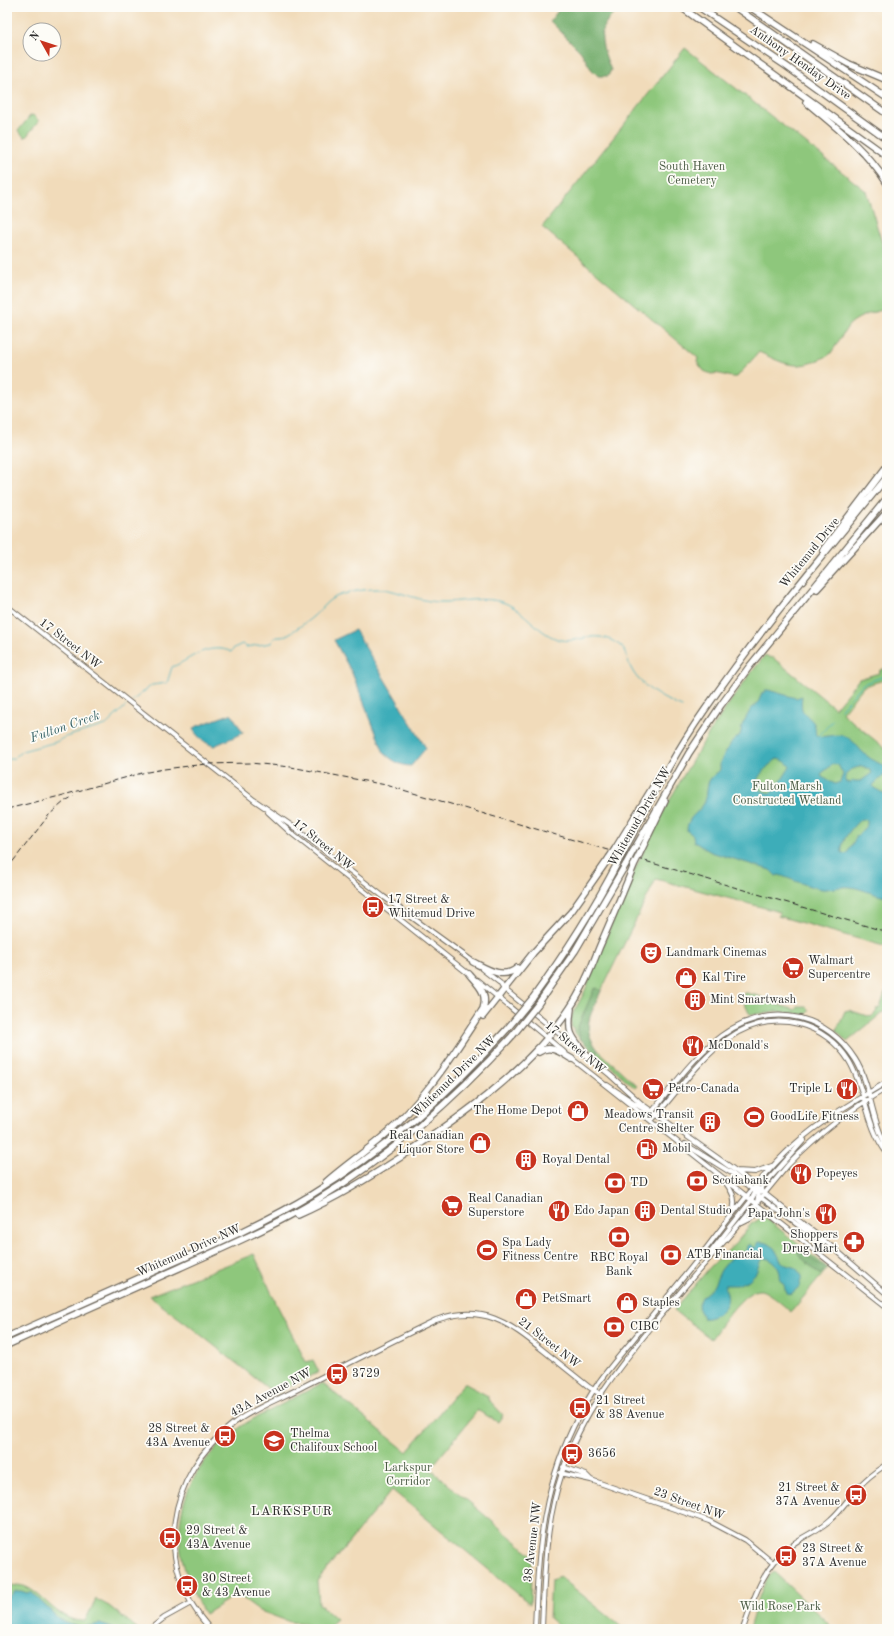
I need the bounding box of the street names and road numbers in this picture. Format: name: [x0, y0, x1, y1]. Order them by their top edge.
street label: Anthony Henday Drive: [747, 24, 853, 103]
street label: Whitemud Drive: [778, 515, 842, 590]
street label: 17 Street NW: [37, 616, 103, 672]
street label: Whitemud Drive NW: [607, 765, 673, 869]
street label: 17 Street NW: [290, 817, 356, 873]
street label: 17 Street NW: [543, 1019, 608, 1077]
street label: Whitemud Drive NW: [410, 1034, 499, 1120]
street label: Whitemud Drive NW: [135, 1223, 243, 1279]
street label: 21 Street NW: [516, 1315, 582, 1371]
street label: 43A Avenue NW: [228, 1366, 314, 1419]
street label: 23 Street NW: [652, 1486, 726, 1522]
street label: 38 Avenue NW: [522, 1501, 544, 1583]

